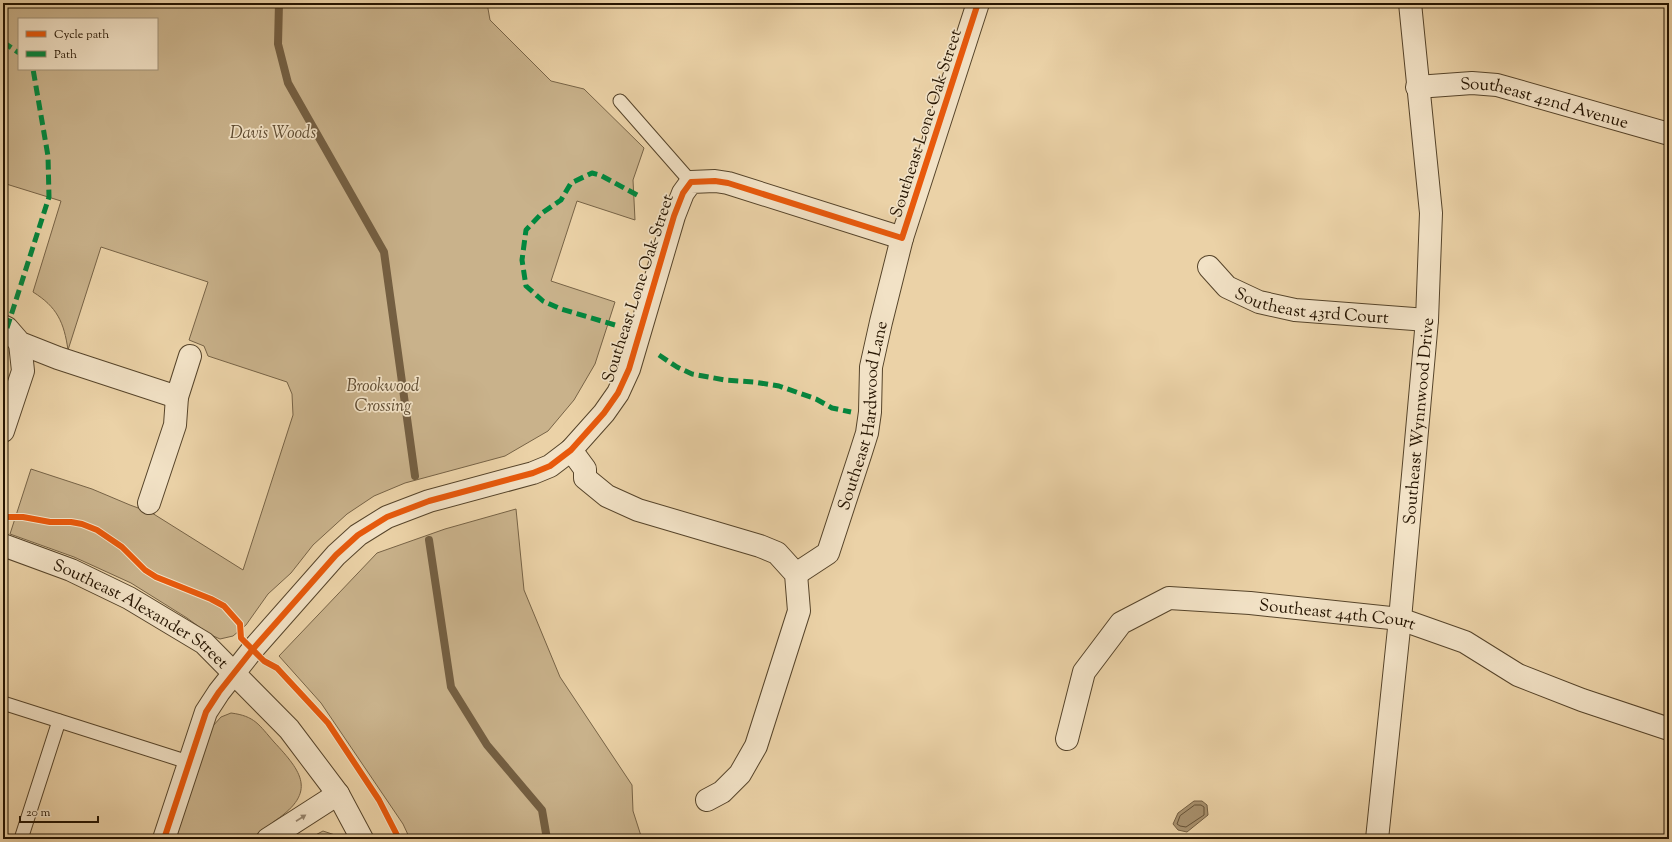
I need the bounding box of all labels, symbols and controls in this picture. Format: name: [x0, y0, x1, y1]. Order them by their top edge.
legend: [18, 18, 158, 70]
text: Cycle path: [54, 26, 109, 44]
street label: Southeast Lone Oak Street: [885, 26, 969, 221]
text: Path: [54, 46, 77, 64]
street label: Southeast 42nd Avenue: [1459, 73, 1631, 136]
park label: Davis Woods: [230, 122, 317, 146]
street label: Southeast Lone Oak Street: [597, 191, 681, 386]
street label: Southeast 43rd Court: [1230, 282, 1390, 331]
street label: Southeast Wynnwood Drive: [1399, 317, 1441, 526]
street label: Southeast Hardwood Lane: [833, 319, 895, 514]
park label: Brookwood Crossing: [346, 375, 420, 419]
street label: Southeast Alexander Street: [49, 554, 233, 675]
street label: Southeast 44th Court: [1258, 594, 1419, 638]
scale bar: [20, 798, 98, 824]
text: 20 m: [26, 804, 51, 822]
one-way arrow: [295, 814, 306, 822]

